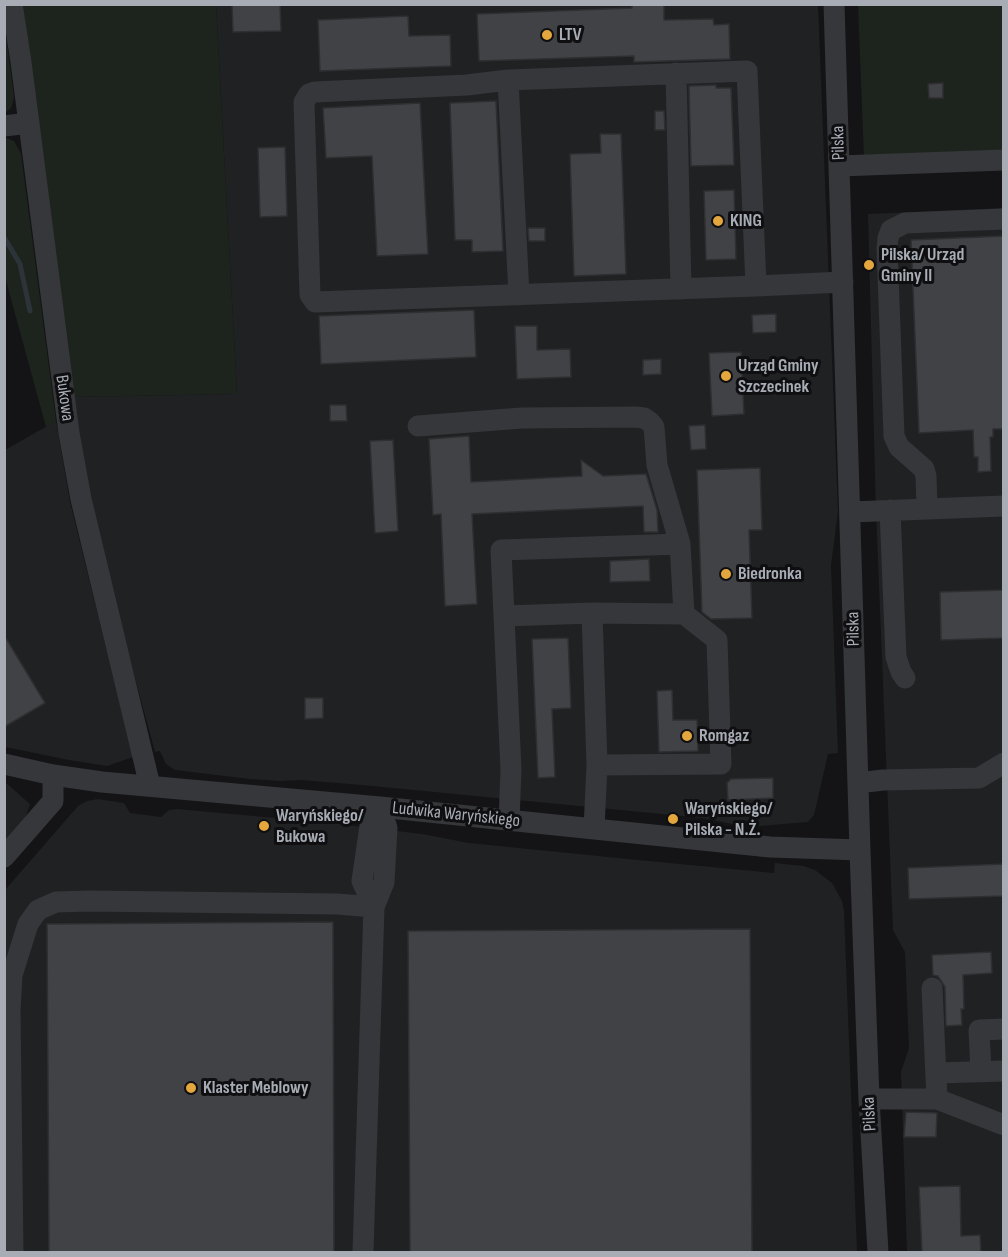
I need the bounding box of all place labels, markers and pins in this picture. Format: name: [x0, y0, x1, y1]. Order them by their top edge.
place label: LTV: [559, 24, 582, 46]
marker: LTV: [540, 28, 554, 42]
place label: KING: [730, 210, 762, 232]
marker: KING: [711, 214, 725, 228]
place label: Pilska/ Urząd Gminy II: [881, 244, 964, 286]
marker: Pilska/ Urząd Gminy II: [862, 258, 876, 272]
place label: Urząd Gminy Szczecinek: [738, 355, 818, 398]
marker: Urząd Gminy Szczecinek: [719, 369, 733, 383]
place label: Biedronka: [738, 563, 802, 585]
marker: Biedronka: [719, 567, 733, 581]
place label: Romgaz: [699, 725, 749, 747]
marker: Romgaz: [680, 729, 694, 743]
place label: Waryńskiego/ Pilska - N.Ż.: [685, 798, 773, 840]
place label: Waryńskiego/ Bukowa: [276, 805, 364, 848]
marker: Waryńskiego/ Pilska - N.Ż.: [666, 812, 680, 826]
marker: Waryńskiego/ Bukowa: [257, 819, 271, 833]
place label: Klaster Meblowy: [203, 1077, 308, 1099]
marker: Klaster Meblowy: [184, 1081, 198, 1095]

